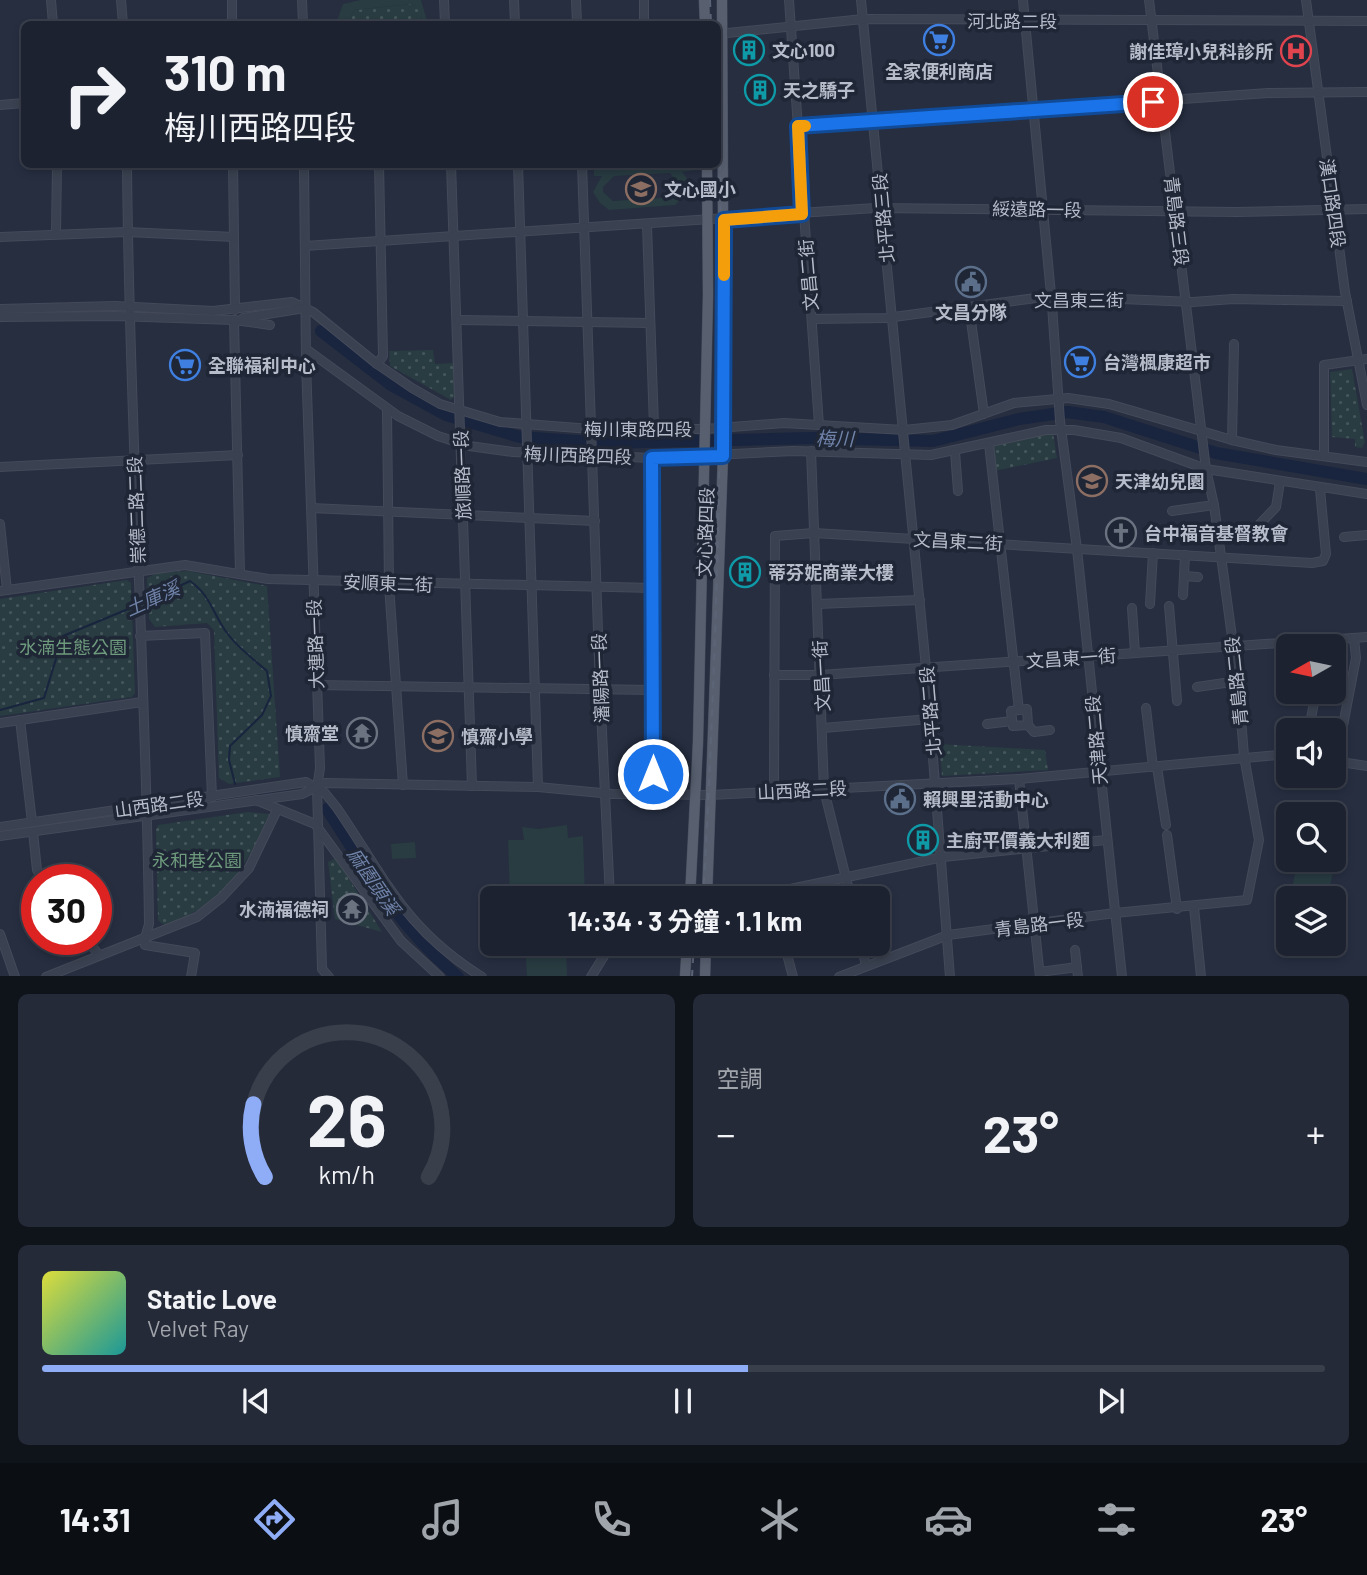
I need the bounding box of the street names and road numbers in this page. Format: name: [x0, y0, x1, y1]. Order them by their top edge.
street label: 河北路二段: [967, 10, 1057, 32]
street label: 漢口路四段: [1316, 157, 1350, 249]
street label: 北平路三段: [868, 172, 898, 264]
street label: 青島路三段: [1161, 175, 1193, 267]
street label: 綏遠路一段: [992, 197, 1082, 221]
street label: 文昌二街: [794, 238, 822, 312]
street label: 文昌東三街: [1034, 289, 1124, 311]
street label: 梅川東路四段: [584, 418, 692, 440]
street label: 旅順路一段: [449, 430, 475, 520]
street label: 梅川西路四段: [524, 442, 632, 468]
street label: 崇德二路二段: [123, 456, 149, 564]
street label: 文心路四段: [692, 487, 718, 577]
street label: 文昌東二街: [912, 528, 1004, 554]
street label: 安順東二街: [343, 570, 433, 596]
street label: 大連路一段: [302, 599, 328, 689]
street label: 瀋陽路一段: [587, 633, 613, 723]
street label: 青島路二段: [1220, 635, 1252, 727]
street label: 文昌一街: [808, 639, 834, 713]
street label: 文昌東一街: [1025, 644, 1117, 672]
street label: 北平路二段: [915, 665, 945, 757]
street label: 天津路二段: [1081, 694, 1111, 786]
street label: 山西路二段: [756, 777, 848, 803]
street label: 山西路二段: [113, 787, 205, 821]
street label: 青島路一段: [993, 908, 1085, 940]

